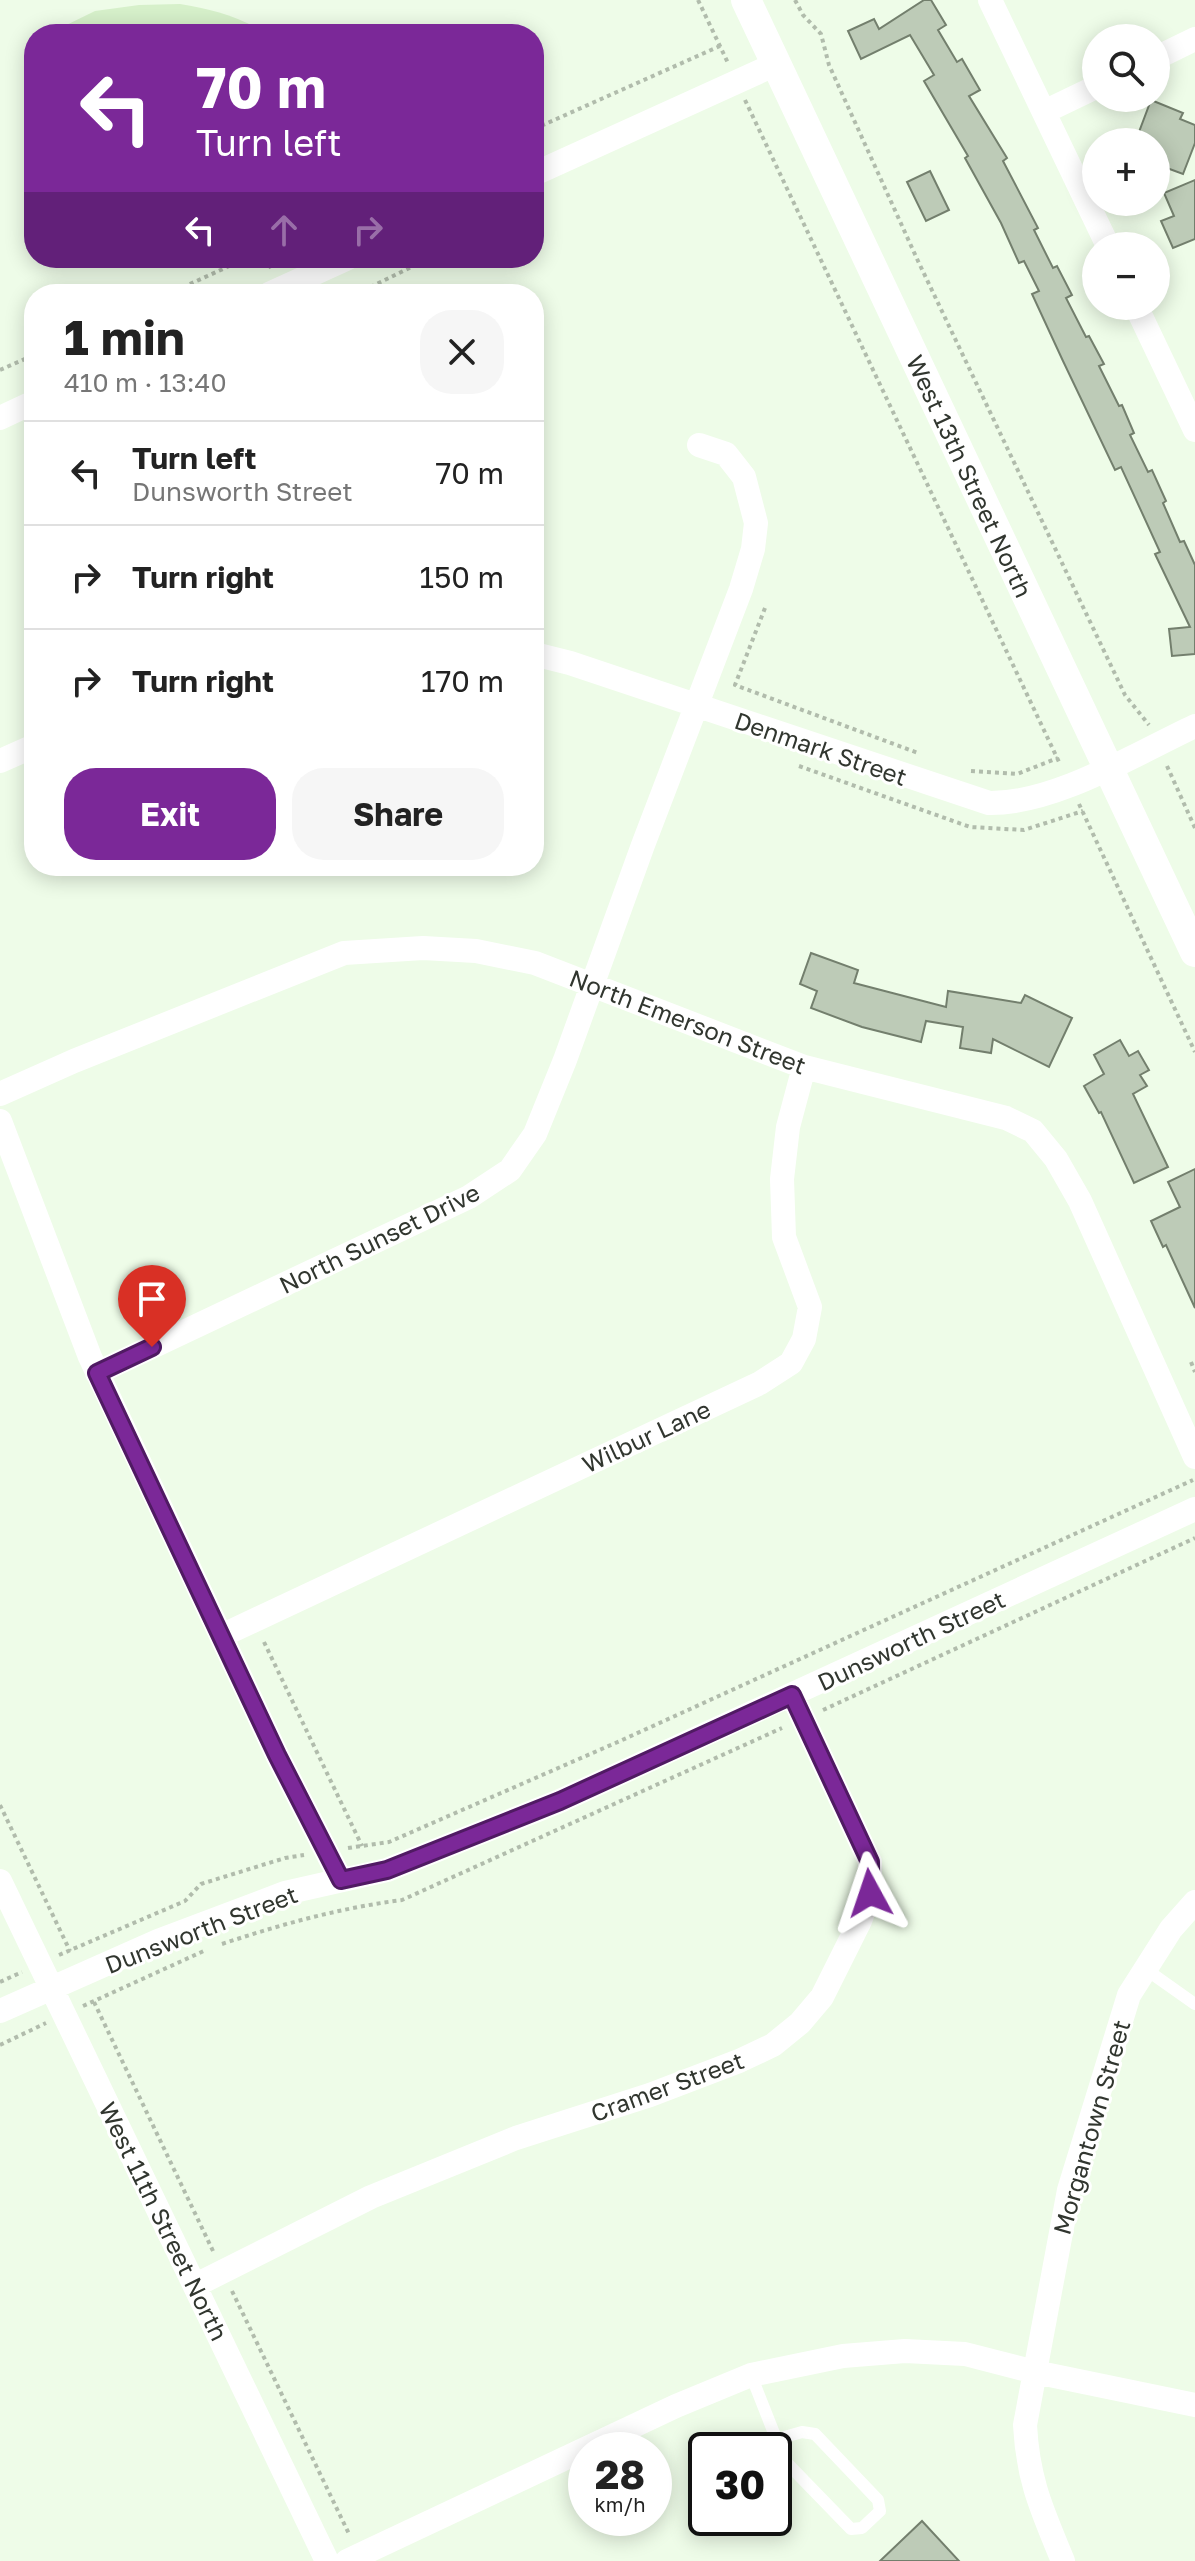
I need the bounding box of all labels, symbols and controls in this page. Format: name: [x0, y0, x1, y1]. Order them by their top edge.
map controls: [1082, 24, 1170, 320]
button: search: [1082, 24, 1170, 112]
text: 70 m: [196, 53, 326, 120]
icon: left: [64, 56, 168, 160]
text: Turn left: [196, 121, 342, 164]
button: +: [1082, 128, 1170, 216]
icon: left: [178, 208, 222, 252]
icon: ahead: [262, 208, 306, 252]
icon: right: [346, 208, 390, 252]
button: −: [1082, 232, 1170, 320]
text: 1 min: [64, 308, 185, 366]
button: close: [420, 310, 504, 394]
street label: West 13th Street North: [901, 350, 1039, 602]
text: 410 m · 13:40: [64, 367, 227, 398]
text: Turn left: [132, 440, 257, 476]
icon: left: [64, 451, 108, 495]
text: 70 m: [435, 455, 504, 491]
text: Dunsworth Street: [132, 476, 353, 507]
icon: right: [64, 555, 108, 599]
text: Turn right: [132, 559, 274, 595]
text: 150 m: [419, 559, 504, 595]
icon: right: [64, 659, 108, 703]
text: Turn right: [132, 663, 274, 699]
text: 170 m: [421, 663, 504, 699]
street label: Denmark Street: [731, 705, 911, 791]
button: Exit: [64, 768, 276, 860]
button: Share: [292, 768, 504, 860]
street label: North Emerson Street: [566, 963, 810, 1079]
street label: North Sunset Drive: [274, 1177, 484, 1299]
pin: [118, 1265, 186, 1347]
icon: arrive: [130, 1277, 174, 1321]
street label: Wilbur Lane: [577, 1394, 715, 1478]
street label: Dunsworth Street: [813, 1584, 1009, 1696]
position arrow: [828, 1851, 912, 1935]
street label: Dunsworth Street: [101, 1879, 301, 1979]
street label: Morgantown Street: [1046, 2016, 1136, 2238]
street label: Cramer Street: [587, 2045, 747, 2127]
street label: West 11th Street North: [94, 2097, 234, 2345]
speed limit sign: 30: [688, 2432, 792, 2536]
text: 28: [595, 2450, 645, 2498]
text: km/h: [595, 2492, 645, 2516]

